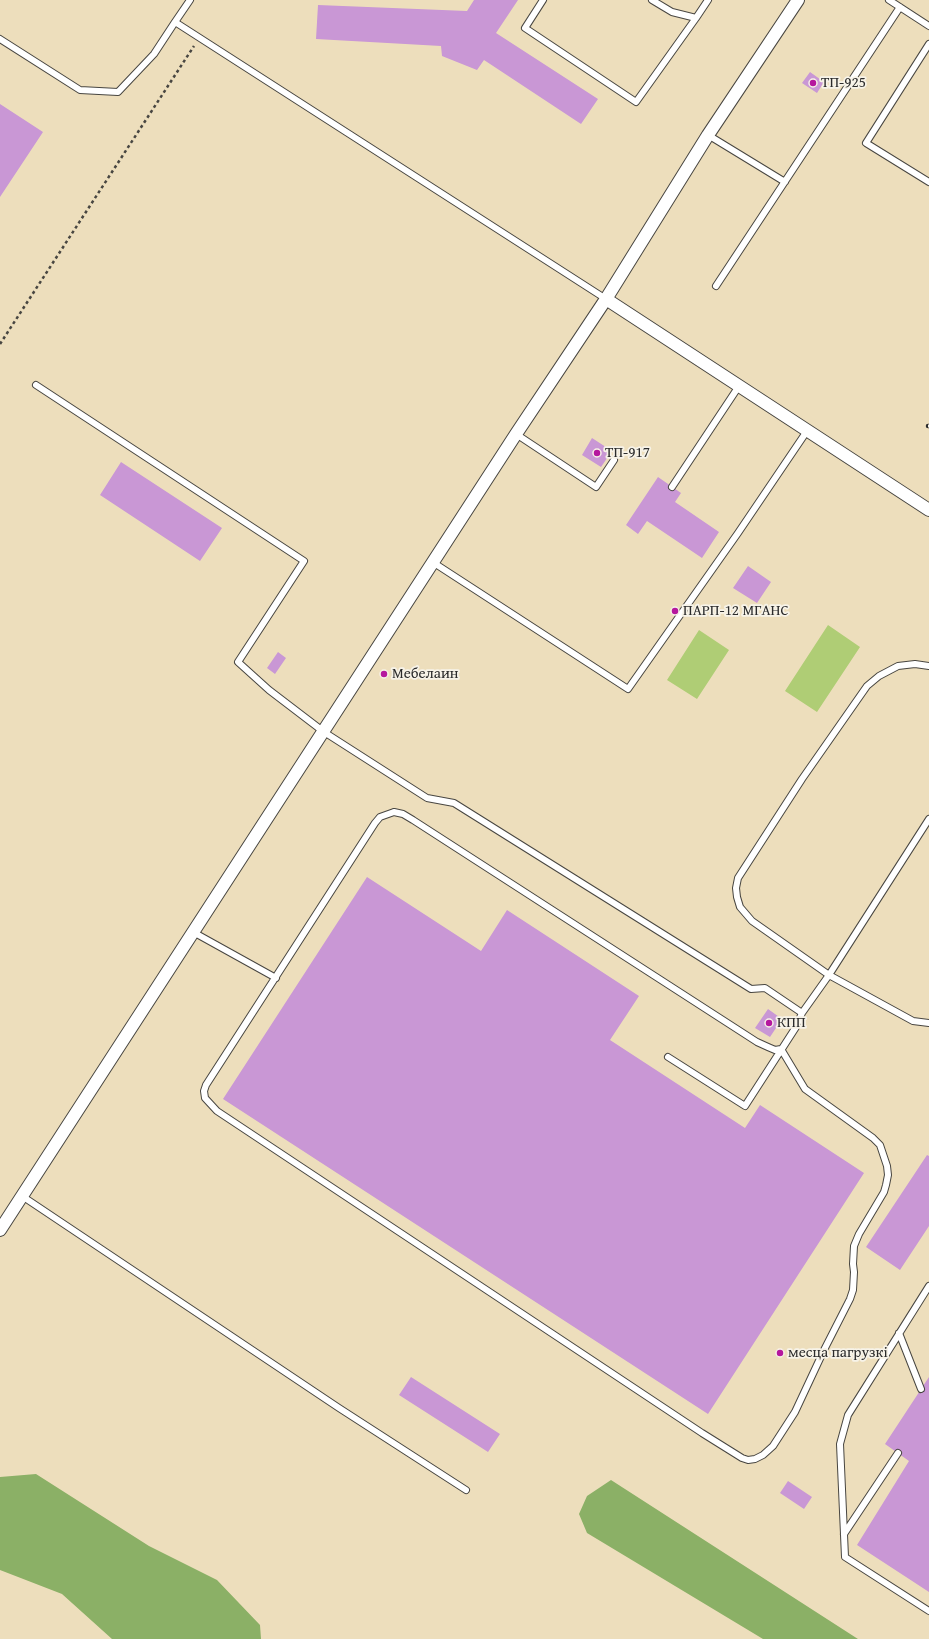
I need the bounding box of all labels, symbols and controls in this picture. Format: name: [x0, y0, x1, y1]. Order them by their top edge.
place label: ТП-925: [821, 74, 866, 92]
marker: ТП-925: [808, 78, 818, 88]
place label: ТП-917: [605, 444, 650, 462]
marker: ТП-917: [592, 448, 602, 458]
place label: ПАРП-12 МГАНС: [683, 602, 789, 620]
marker: ПАРП-12 МГАНС: [670, 606, 680, 616]
place label: Мебелаин: [392, 665, 459, 683]
marker: Мебелаин: [379, 669, 389, 679]
place label: КПП: [777, 1014, 806, 1032]
marker: КПП: [764, 1018, 774, 1028]
place label: месца пагрузкі: [788, 1344, 888, 1362]
marker: месца пагрузкі: [775, 1348, 785, 1358]

